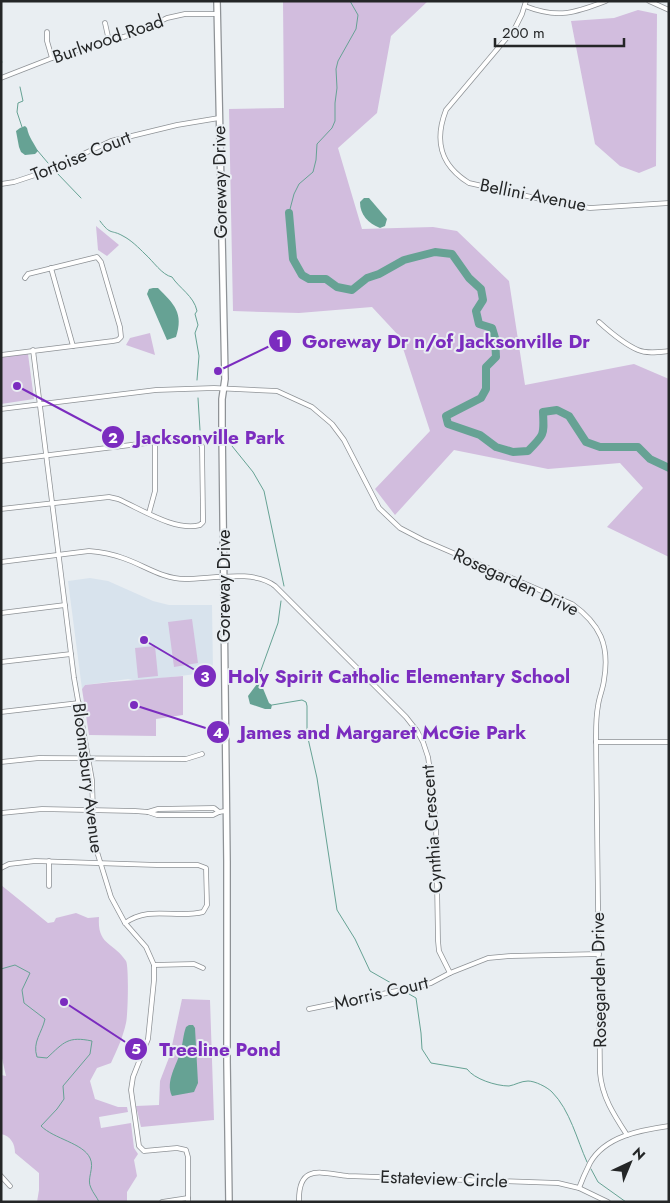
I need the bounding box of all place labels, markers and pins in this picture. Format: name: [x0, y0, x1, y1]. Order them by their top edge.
callout: Goreway Dr n/of Jacksonville Dr: [267, 324, 601, 358]
callout: Jacksonville Park: [100, 420, 295, 454]
callout: Holy Spirit Catholic Elementary School: [193, 659, 580, 693]
callout: James and Margaret McGie Park: [205, 715, 537, 749]
callout: Treeline Pond: [124, 1032, 290, 1066]

